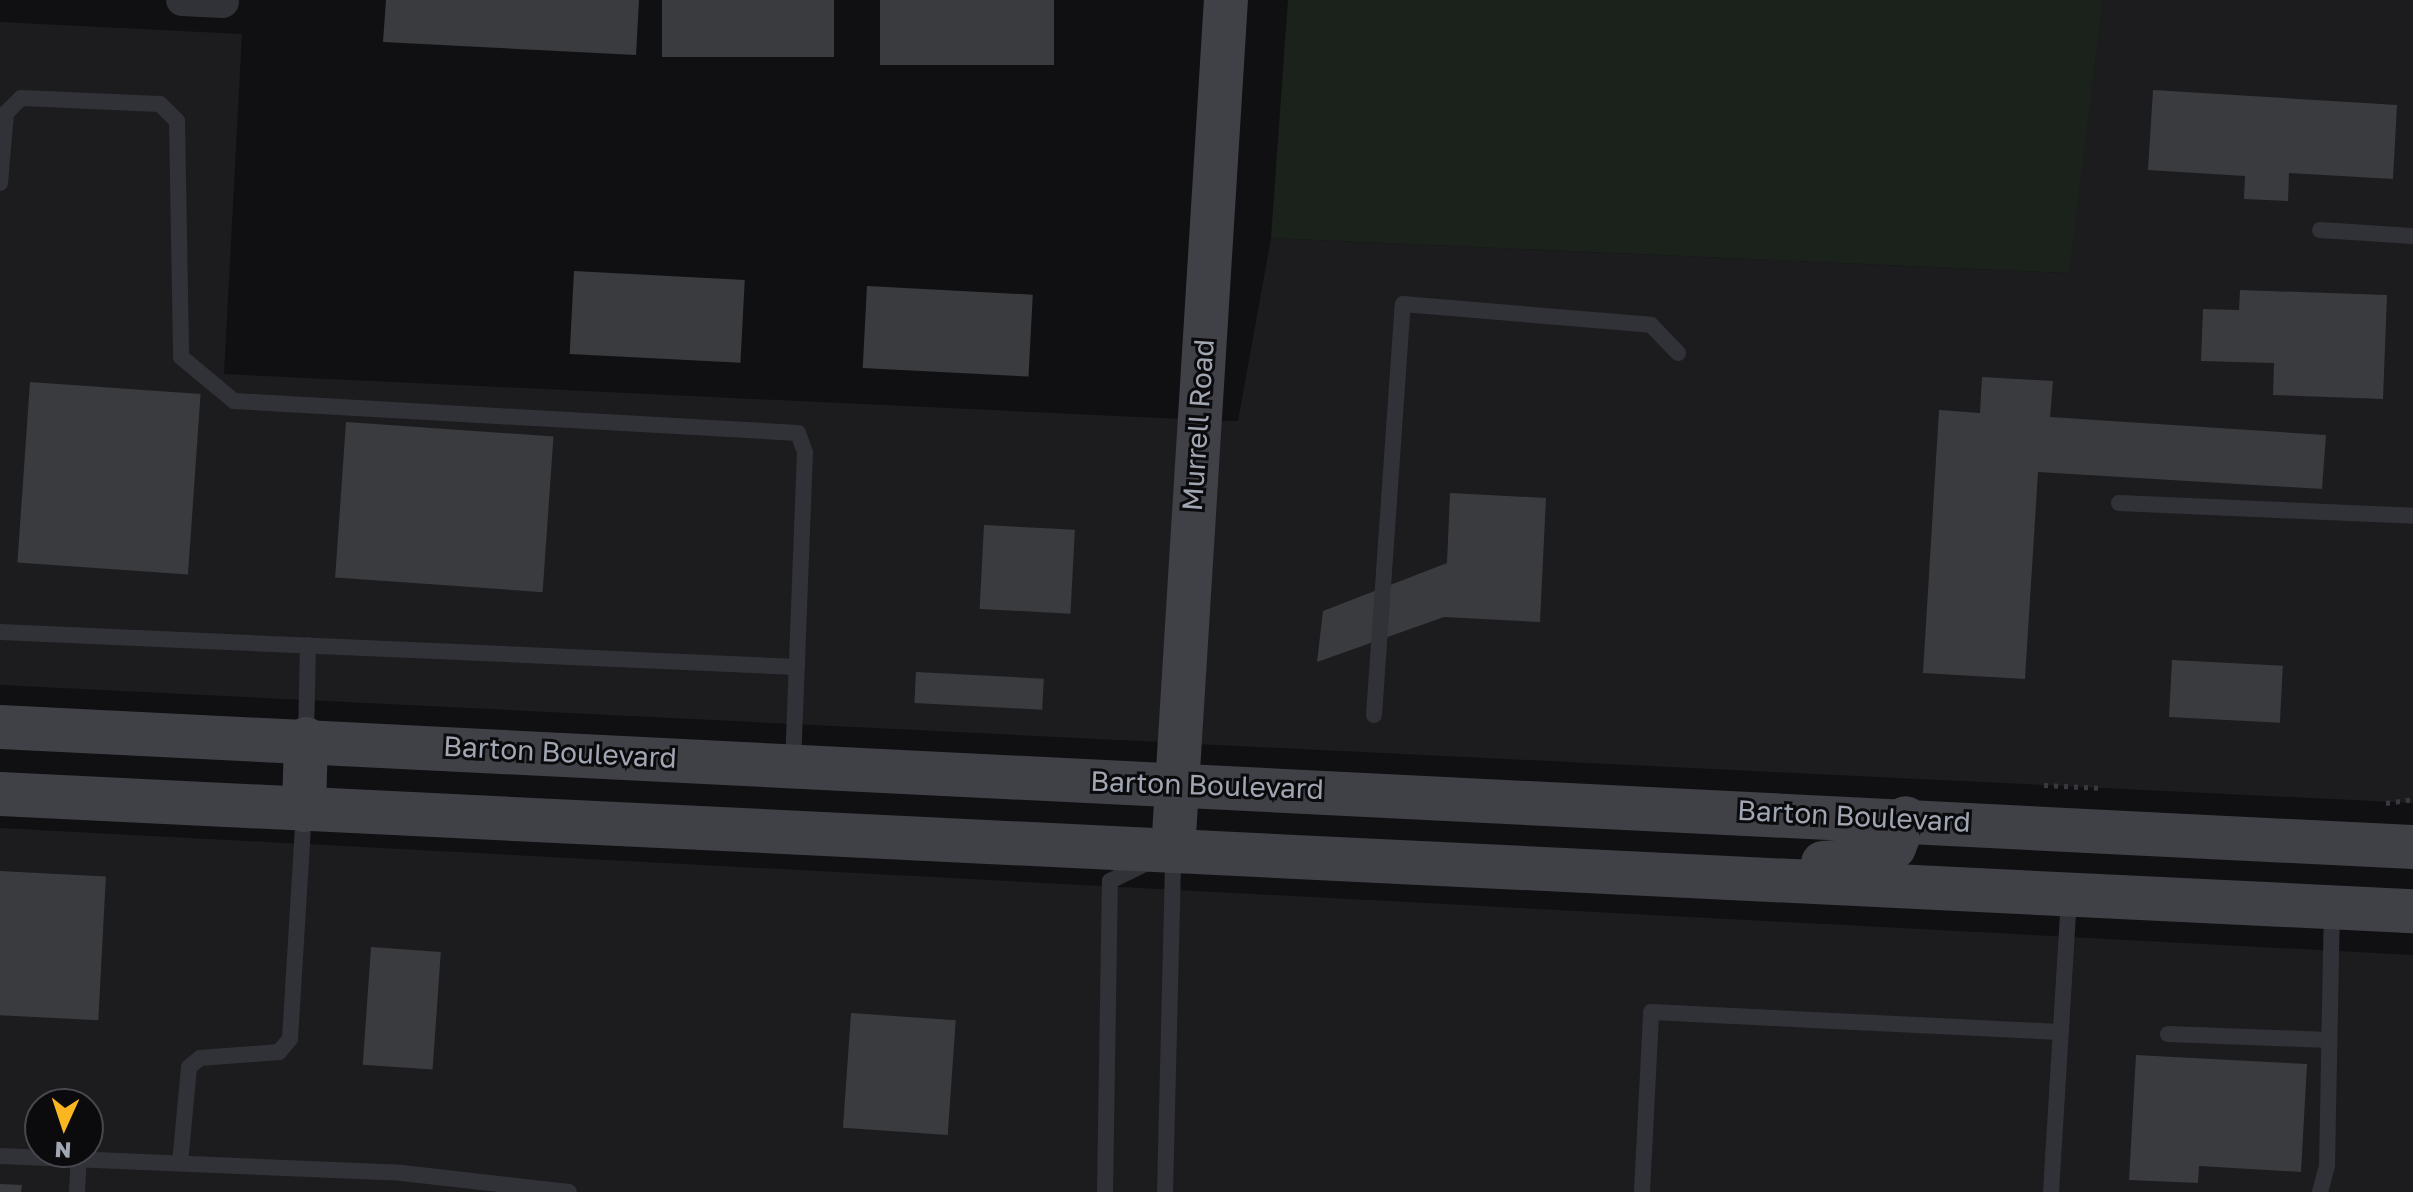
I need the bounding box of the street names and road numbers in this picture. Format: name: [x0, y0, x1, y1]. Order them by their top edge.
street label: Murrell Road: [1175, 338, 1221, 512]
street label: Barton Boulevard: [442, 729, 678, 775]
street label: Barton Boulevard: [1090, 764, 1324, 806]
street label: Barton Boulevard: [1736, 793, 1972, 839]

